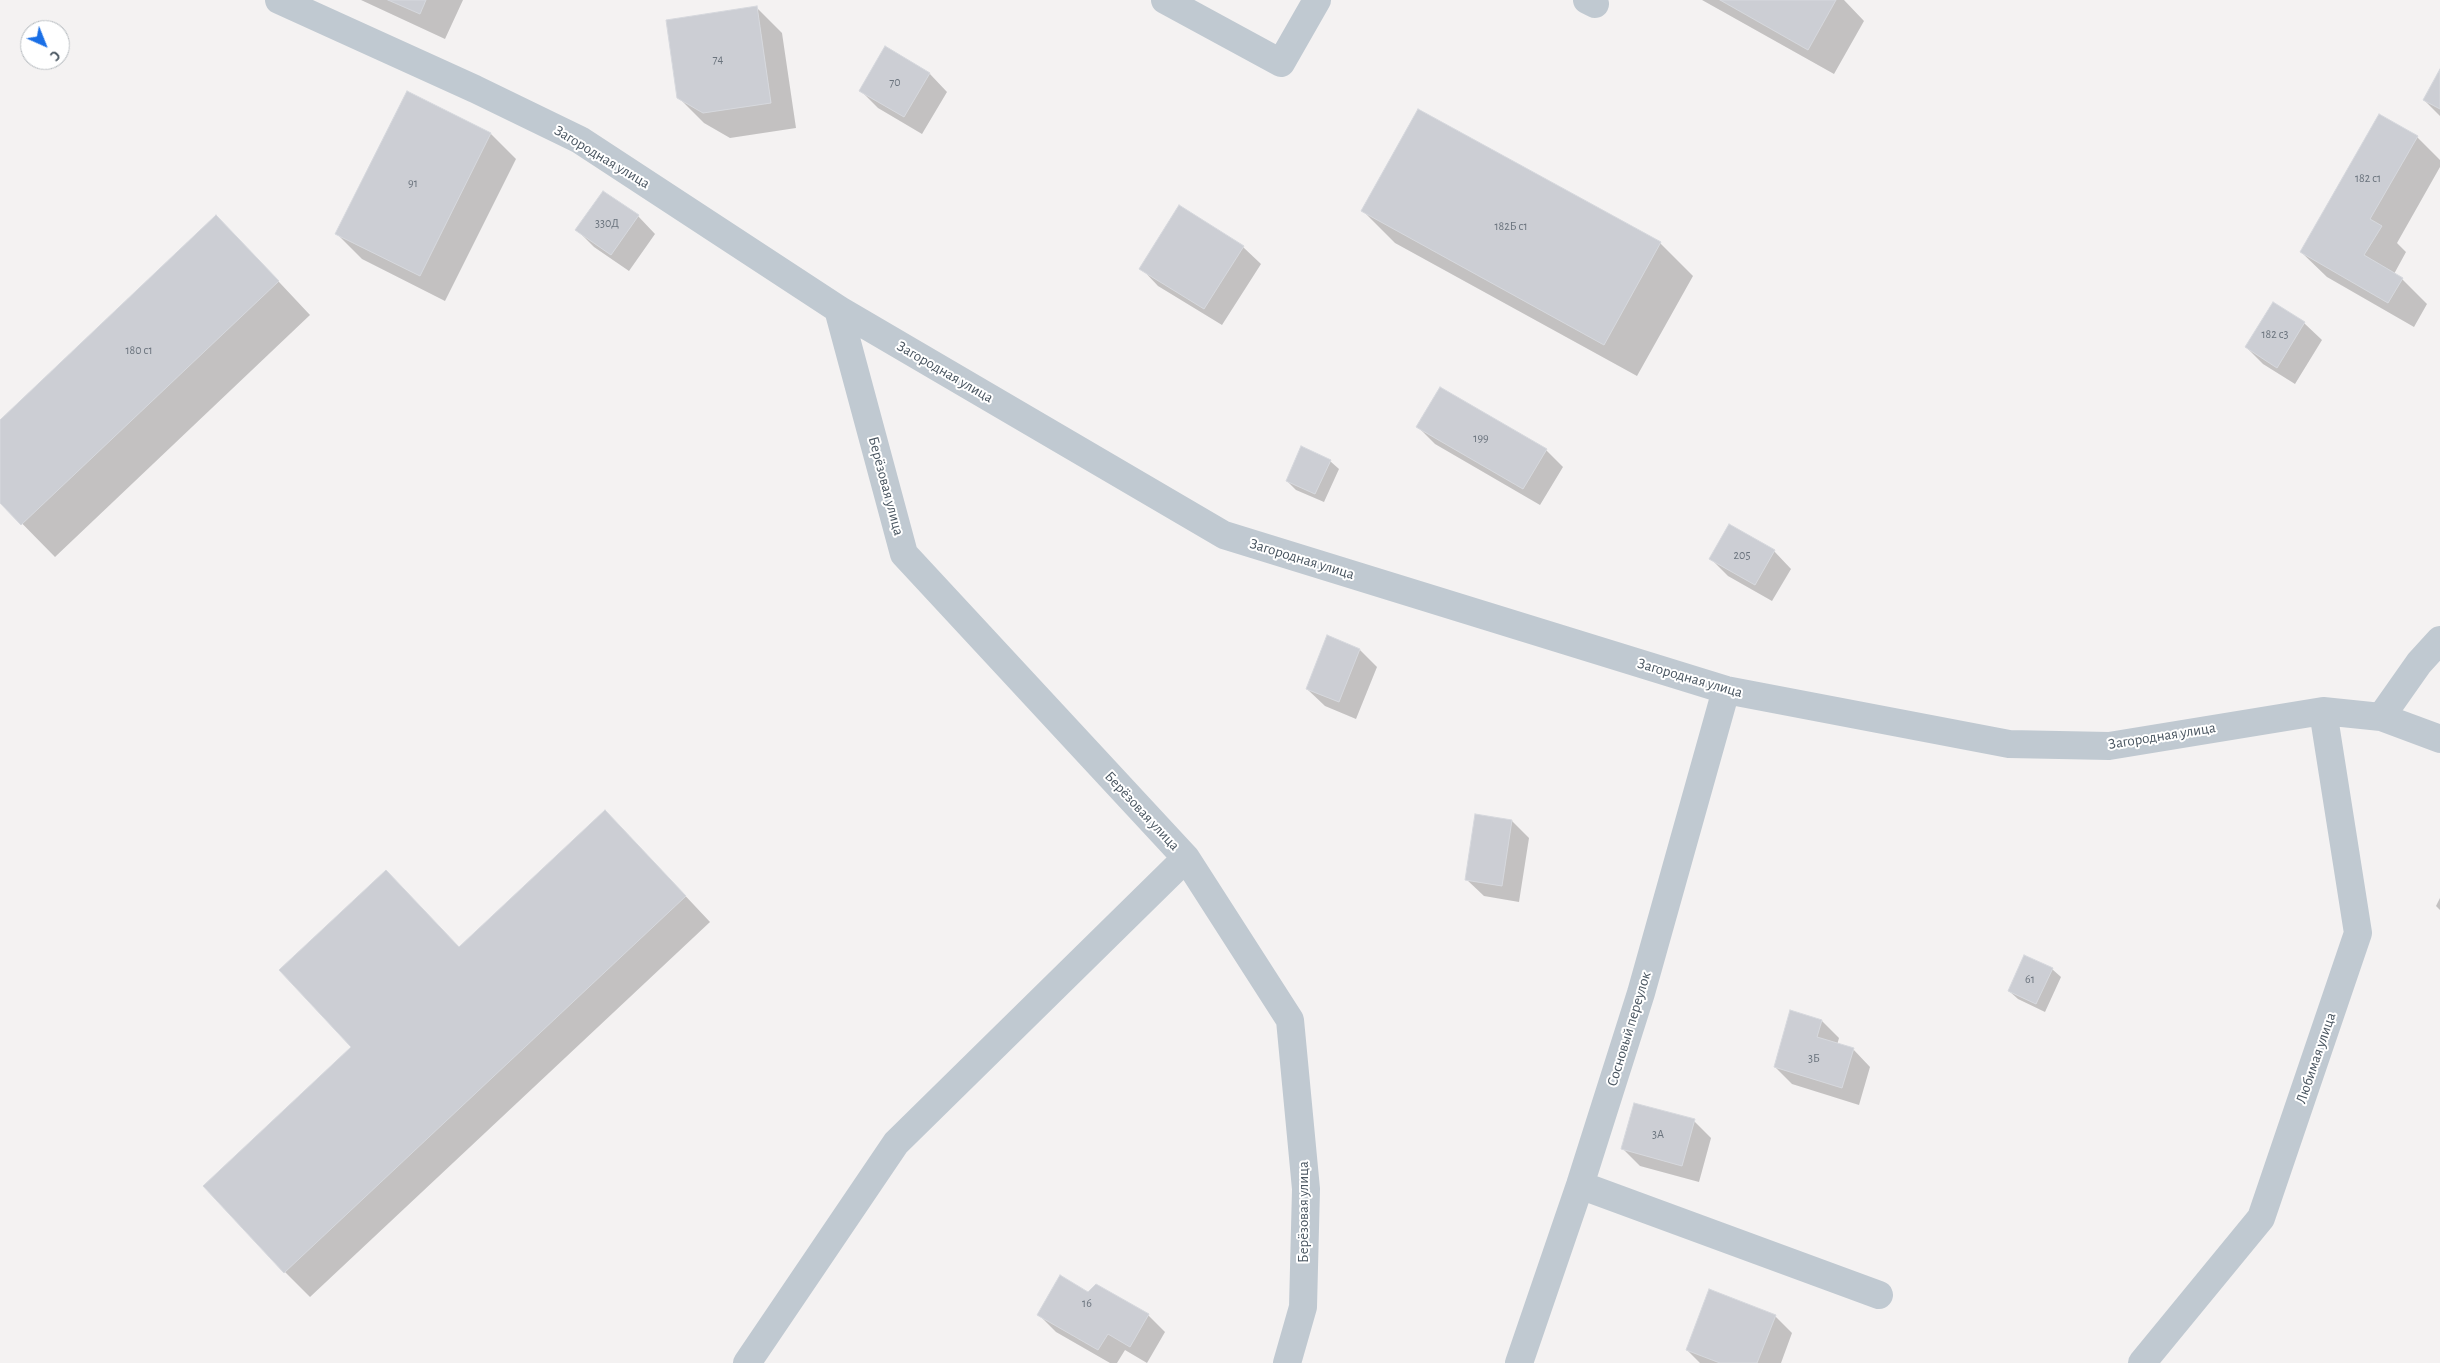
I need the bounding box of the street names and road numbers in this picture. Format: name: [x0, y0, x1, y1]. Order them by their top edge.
street label: Загородная улица: [551, 121, 653, 193]
street label: Загородная улица: [893, 337, 997, 407]
street label: Берёзовая улица: [864, 434, 908, 538]
street label: Загородная улица: [1247, 535, 1357, 583]
street label: Загородная улица: [1635, 654, 1745, 702]
street label: Загородная улица: [2107, 719, 2217, 753]
street label: Берёзовая улица: [1101, 768, 1183, 854]
street label: Сосновый переулок: [1603, 969, 1655, 1089]
street label: Любимая улица: [2292, 1010, 2340, 1106]
street label: Берёзовая улица: [1294, 1161, 1312, 1263]

